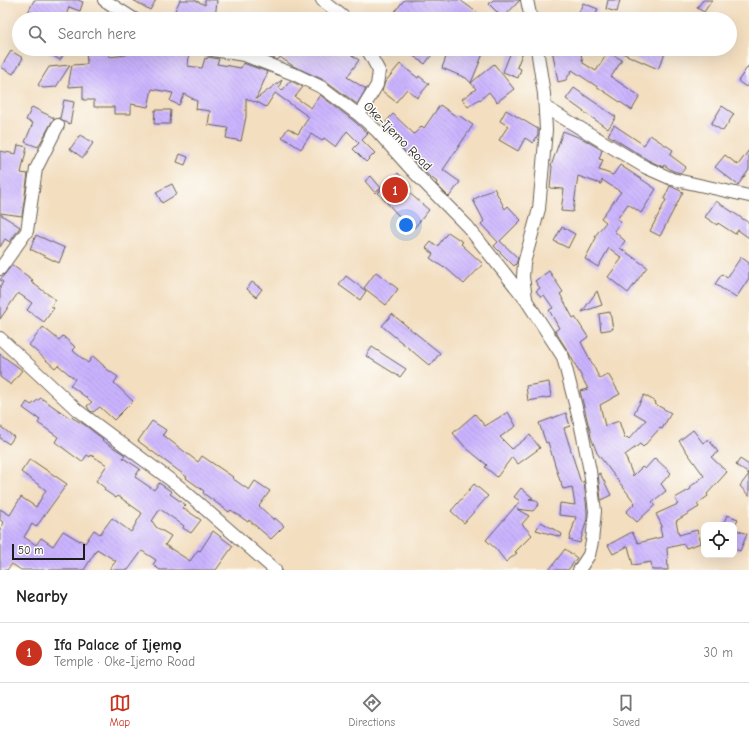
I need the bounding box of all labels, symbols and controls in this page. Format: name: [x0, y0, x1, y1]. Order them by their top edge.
search box: [12, 12, 737, 56]
icon: search: [26, 23, 48, 45]
text: Search here: [58, 25, 136, 43]
street label: Oke-Ijemo Road: [361, 99, 435, 173]
pin: 1: [382, 175, 408, 205]
your location: [396, 215, 416, 235]
map controls: [701, 522, 737, 558]
button: locate: [701, 522, 737, 558]
scale bar: [12, 542, 85, 561]
text: 50 m: [18, 544, 43, 557]
text: Nearby: [16, 587, 67, 606]
text: Ifa Palace of Ijẹmọ: [54, 636, 182, 654]
text: 1: [26, 645, 32, 660]
text: 30 m: [703, 645, 733, 660]
text: Temple · Oke-Ijemo Road: [54, 654, 195, 669]
tab: Map: [109, 692, 131, 729]
tab: Directions: [349, 692, 395, 729]
tab: Saved: [613, 692, 640, 729]

